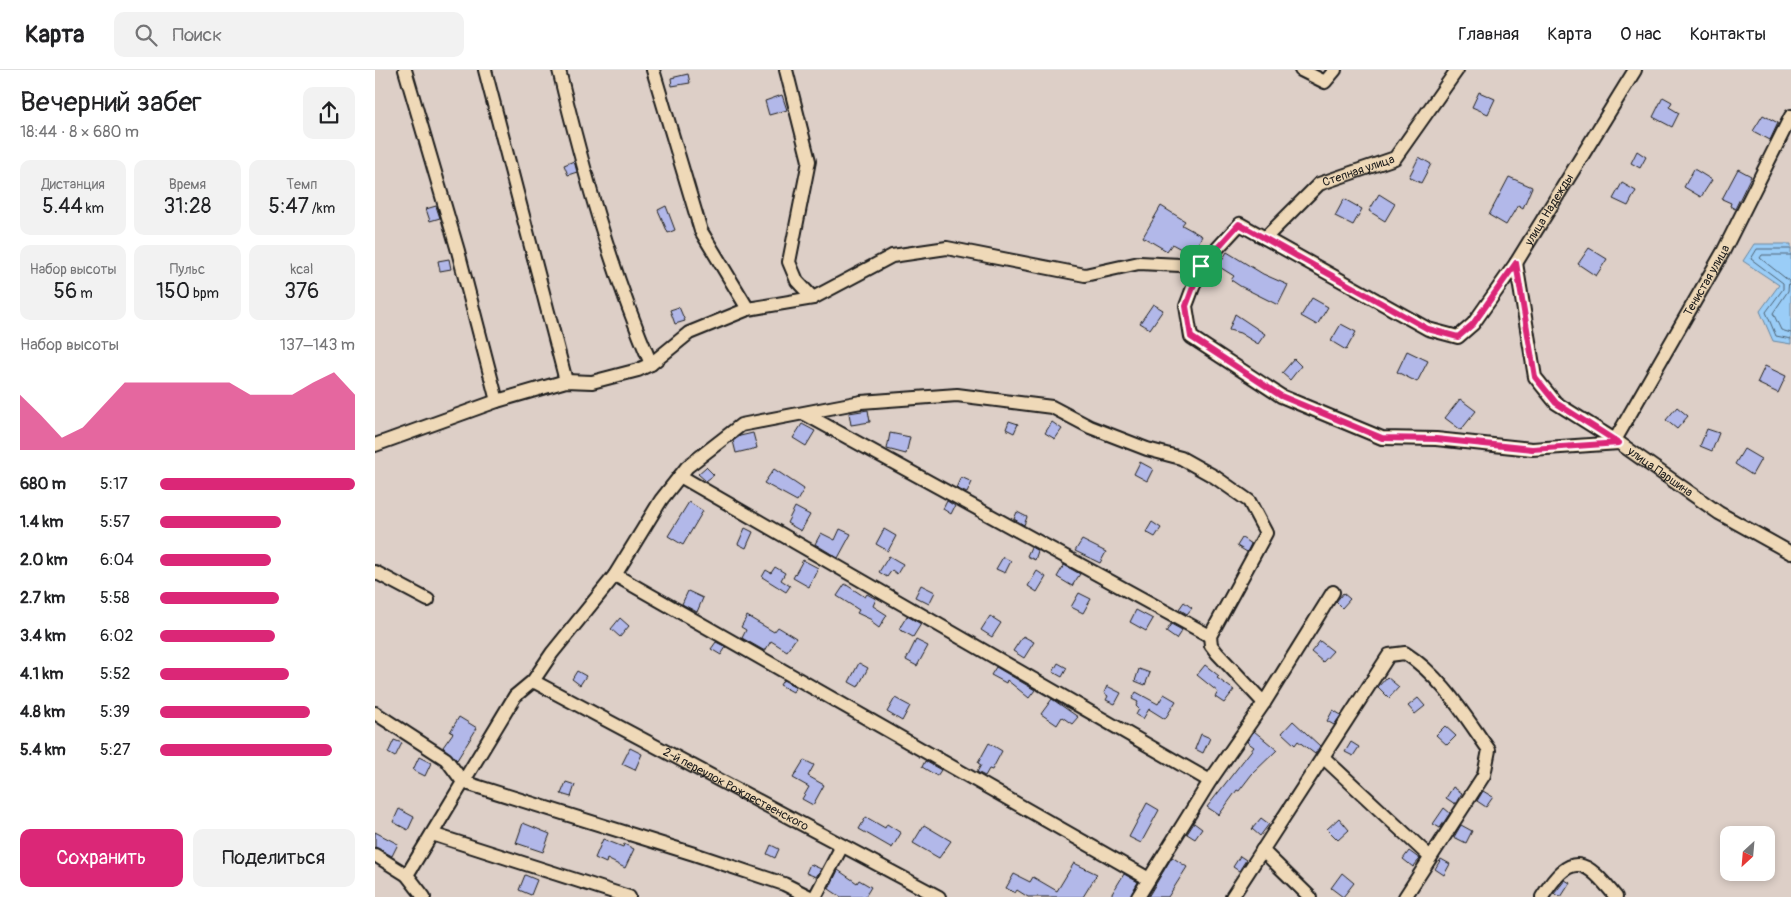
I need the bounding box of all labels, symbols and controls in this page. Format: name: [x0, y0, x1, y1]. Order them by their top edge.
search box: [114, 12, 464, 57]
text: Карта: [25, 20, 84, 49]
icon: search: [132, 21, 160, 49]
text: Поиск: [172, 23, 222, 47]
text: Главная: [1458, 23, 1519, 46]
text: Карта: [1547, 23, 1592, 46]
text: О нас: [1620, 23, 1662, 46]
text: Контакты: [1690, 23, 1766, 46]
text: Вечерний забег: [20, 85, 202, 120]
button: share: [303, 87, 355, 139]
text: 18:44 · 8 × 680 m: [20, 122, 139, 142]
street label: Степная улица: [1320, 151, 1397, 190]
street label: улица Надежды: [1521, 171, 1577, 249]
text: Дистанция: [41, 176, 105, 193]
text: Время: [169, 176, 206, 193]
text: Темп: [286, 176, 317, 193]
text: 5.44: [42, 193, 83, 220]
text: 31:28: [164, 193, 211, 220]
text: 5:47: [269, 193, 309, 220]
text: km: [83, 200, 104, 217]
text: /km: [309, 200, 335, 217]
street label: Тенистая улица: [1680, 242, 1733, 319]
pin: [1180, 245, 1222, 287]
icon: arrive: [1187, 252, 1215, 280]
text: Набор высоты: [30, 261, 117, 278]
text: Пульс: [170, 261, 205, 278]
text: kcal: [290, 261, 313, 278]
text: 56: [54, 278, 77, 305]
text: 150: [156, 278, 190, 305]
text: 376: [284, 278, 319, 305]
text: m: [77, 285, 93, 302]
text: bpm: [190, 285, 219, 302]
text: Набор высоты: [20, 335, 119, 355]
text: 137–143 m: [280, 335, 355, 355]
street label: улица Паршина: [1624, 443, 1696, 500]
text: 680 m: [20, 474, 66, 494]
text: 5:17: [100, 474, 128, 494]
text: 1.4 km: [20, 512, 63, 532]
text: 5:57: [100, 512, 130, 532]
text: 2.0 km: [20, 550, 68, 570]
text: 6:04: [100, 550, 134, 570]
text: 2.7 km: [20, 588, 65, 608]
text: 5:58: [100, 588, 130, 608]
text: 3.4 km: [20, 626, 66, 646]
text: 6:02: [100, 626, 133, 646]
text: 4.1 km: [20, 664, 63, 684]
text: 5:52: [100, 664, 131, 684]
text: 4.8 km: [20, 702, 65, 722]
text: 5:39: [100, 702, 130, 722]
text: 5.4 km: [20, 740, 66, 760]
text: 5:27: [100, 740, 130, 760]
street label: 2-й переулок Рождественского: [661, 744, 812, 834]
north arrow: [1720, 826, 1775, 881]
map controls: [1720, 826, 1775, 881]
button: Сохранить: [20, 829, 183, 887]
button: Поделиться: [193, 829, 355, 887]

